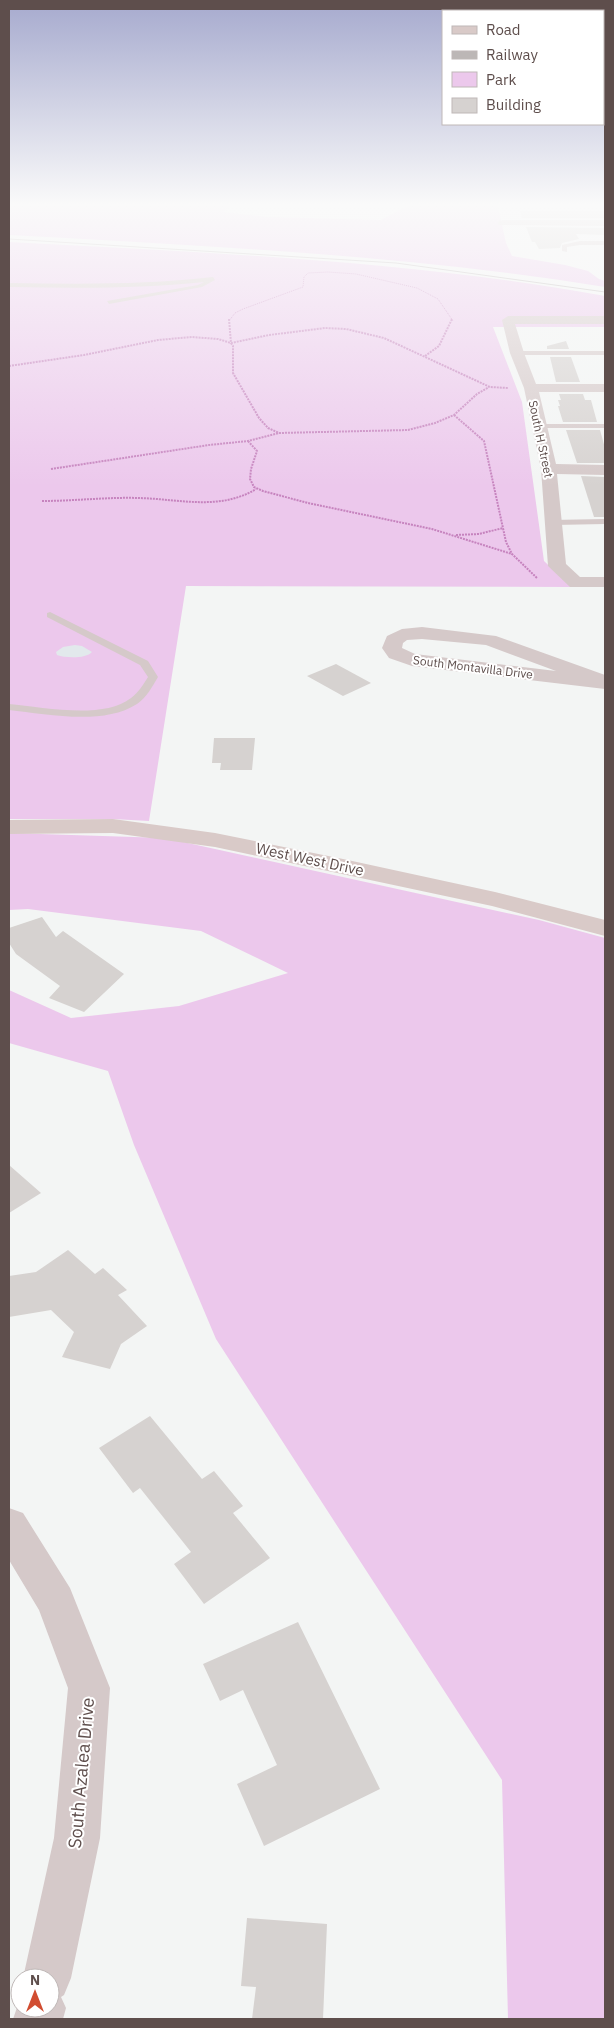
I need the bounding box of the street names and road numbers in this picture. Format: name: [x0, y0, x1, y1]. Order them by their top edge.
street label: South H Street: [525, 399, 557, 479]
street label: South Montavilla Drive: [412, 652, 534, 682]
street label: West West Drive: [254, 838, 366, 880]
street label: South Azalea Drive: [63, 1696, 99, 1850]

